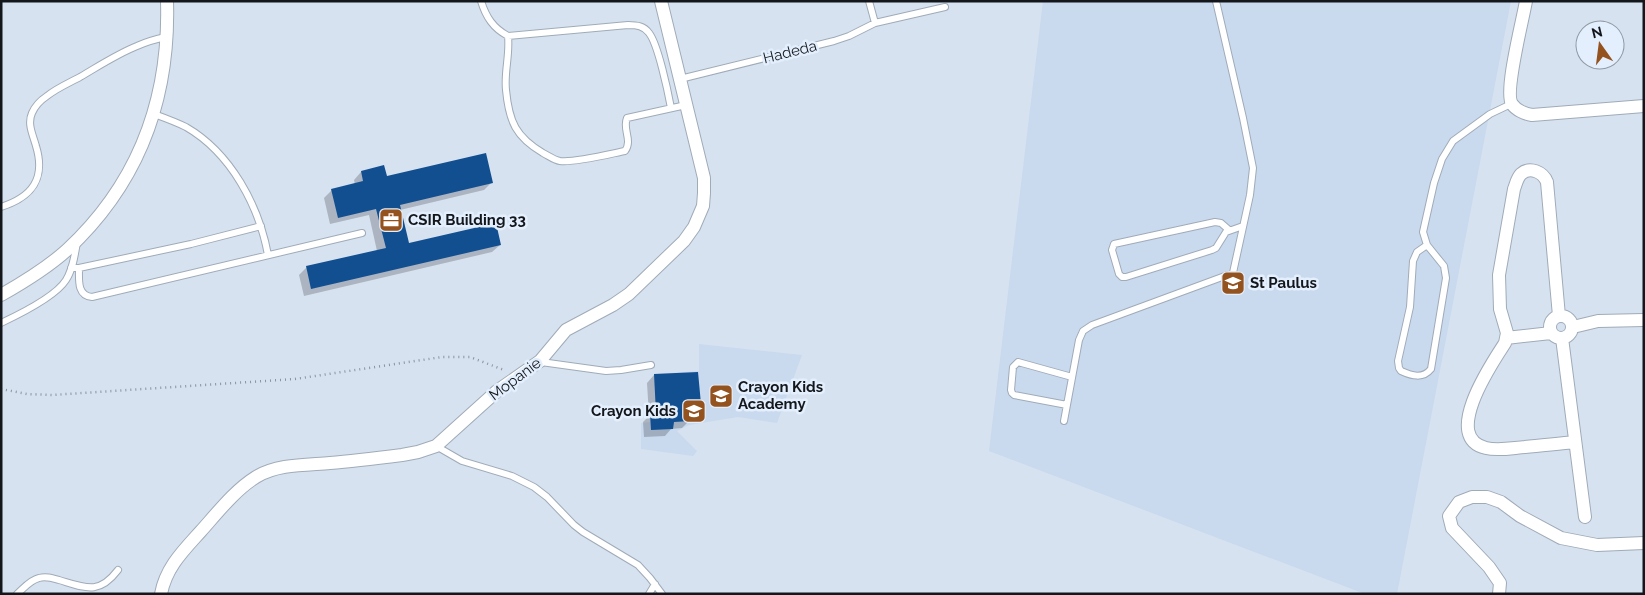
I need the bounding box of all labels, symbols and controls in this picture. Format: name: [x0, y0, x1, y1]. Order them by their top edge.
north arrow: [1575, 20, 1625, 70]
text: N: [1590, 23, 1604, 41]
street label: Hadeda: [761, 37, 819, 67]
office icon: CSIR Building 33: [378, 207, 404, 233]
place label: CSIR Building 33: [408, 211, 526, 229]
school or university icon: St Paulus: [1220, 270, 1246, 296]
place label: St Paulus: [1250, 274, 1317, 292]
street label: Mopanie: [486, 354, 545, 404]
place label: Crayon Kids Academy: [738, 378, 823, 413]
school or university icon: Crayon Kids Academy: [708, 383, 734, 409]
school or university icon: Crayon Kids: [681, 398, 707, 424]
place label: Crayon Kids: [591, 402, 676, 420]

